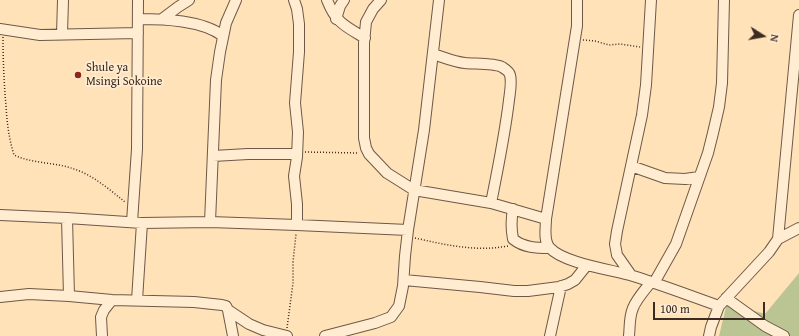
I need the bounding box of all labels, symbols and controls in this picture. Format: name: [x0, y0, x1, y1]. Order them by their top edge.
north arrow: [743, 16, 783, 56]
text: N: [766, 33, 783, 43]
place label: Shule ya Msingi Sokoine: [86, 61, 162, 89]
marker: Shule ya Msingi Sokoine: [73, 70, 83, 80]
scale bar: [655, 294, 767, 320]
text: 100 m: [660, 300, 690, 317]

